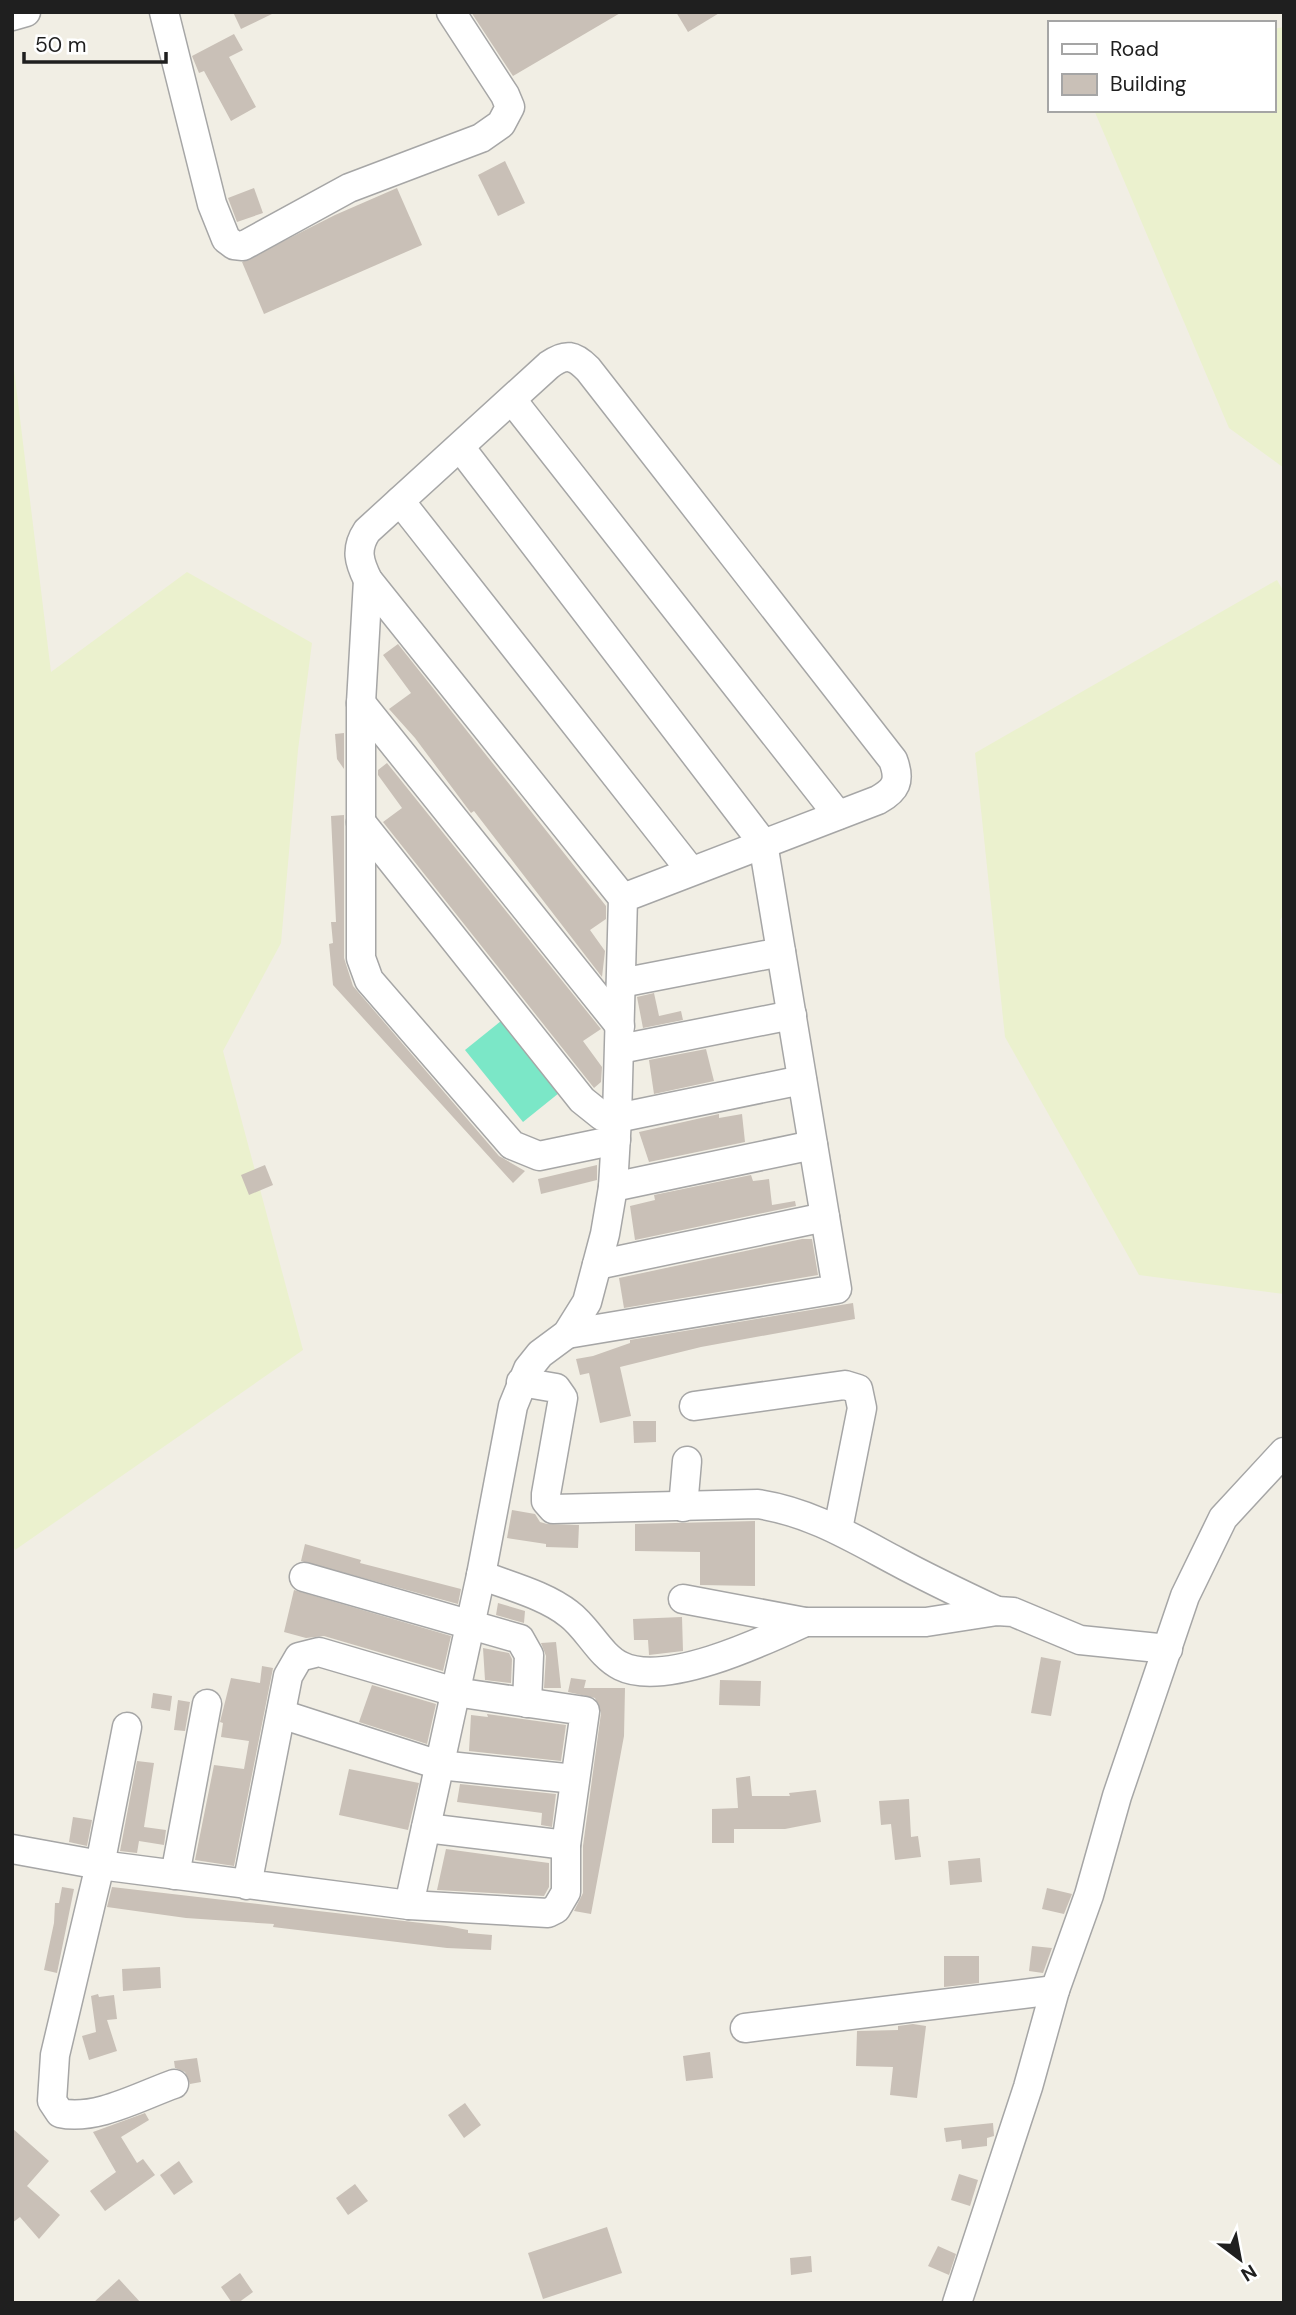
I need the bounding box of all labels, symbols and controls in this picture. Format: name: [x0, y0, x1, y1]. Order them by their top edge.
scale bar: [24, 21, 166, 65]
legend: [1048, 21, 1275, 112]
text: 50 m: [35, 31, 86, 59]
text: Road: [1110, 35, 1159, 63]
text: Building: [1110, 70, 1187, 98]
north arrow: [1205, 2224, 1275, 2294]
text: N: [1236, 2259, 1261, 2287]

